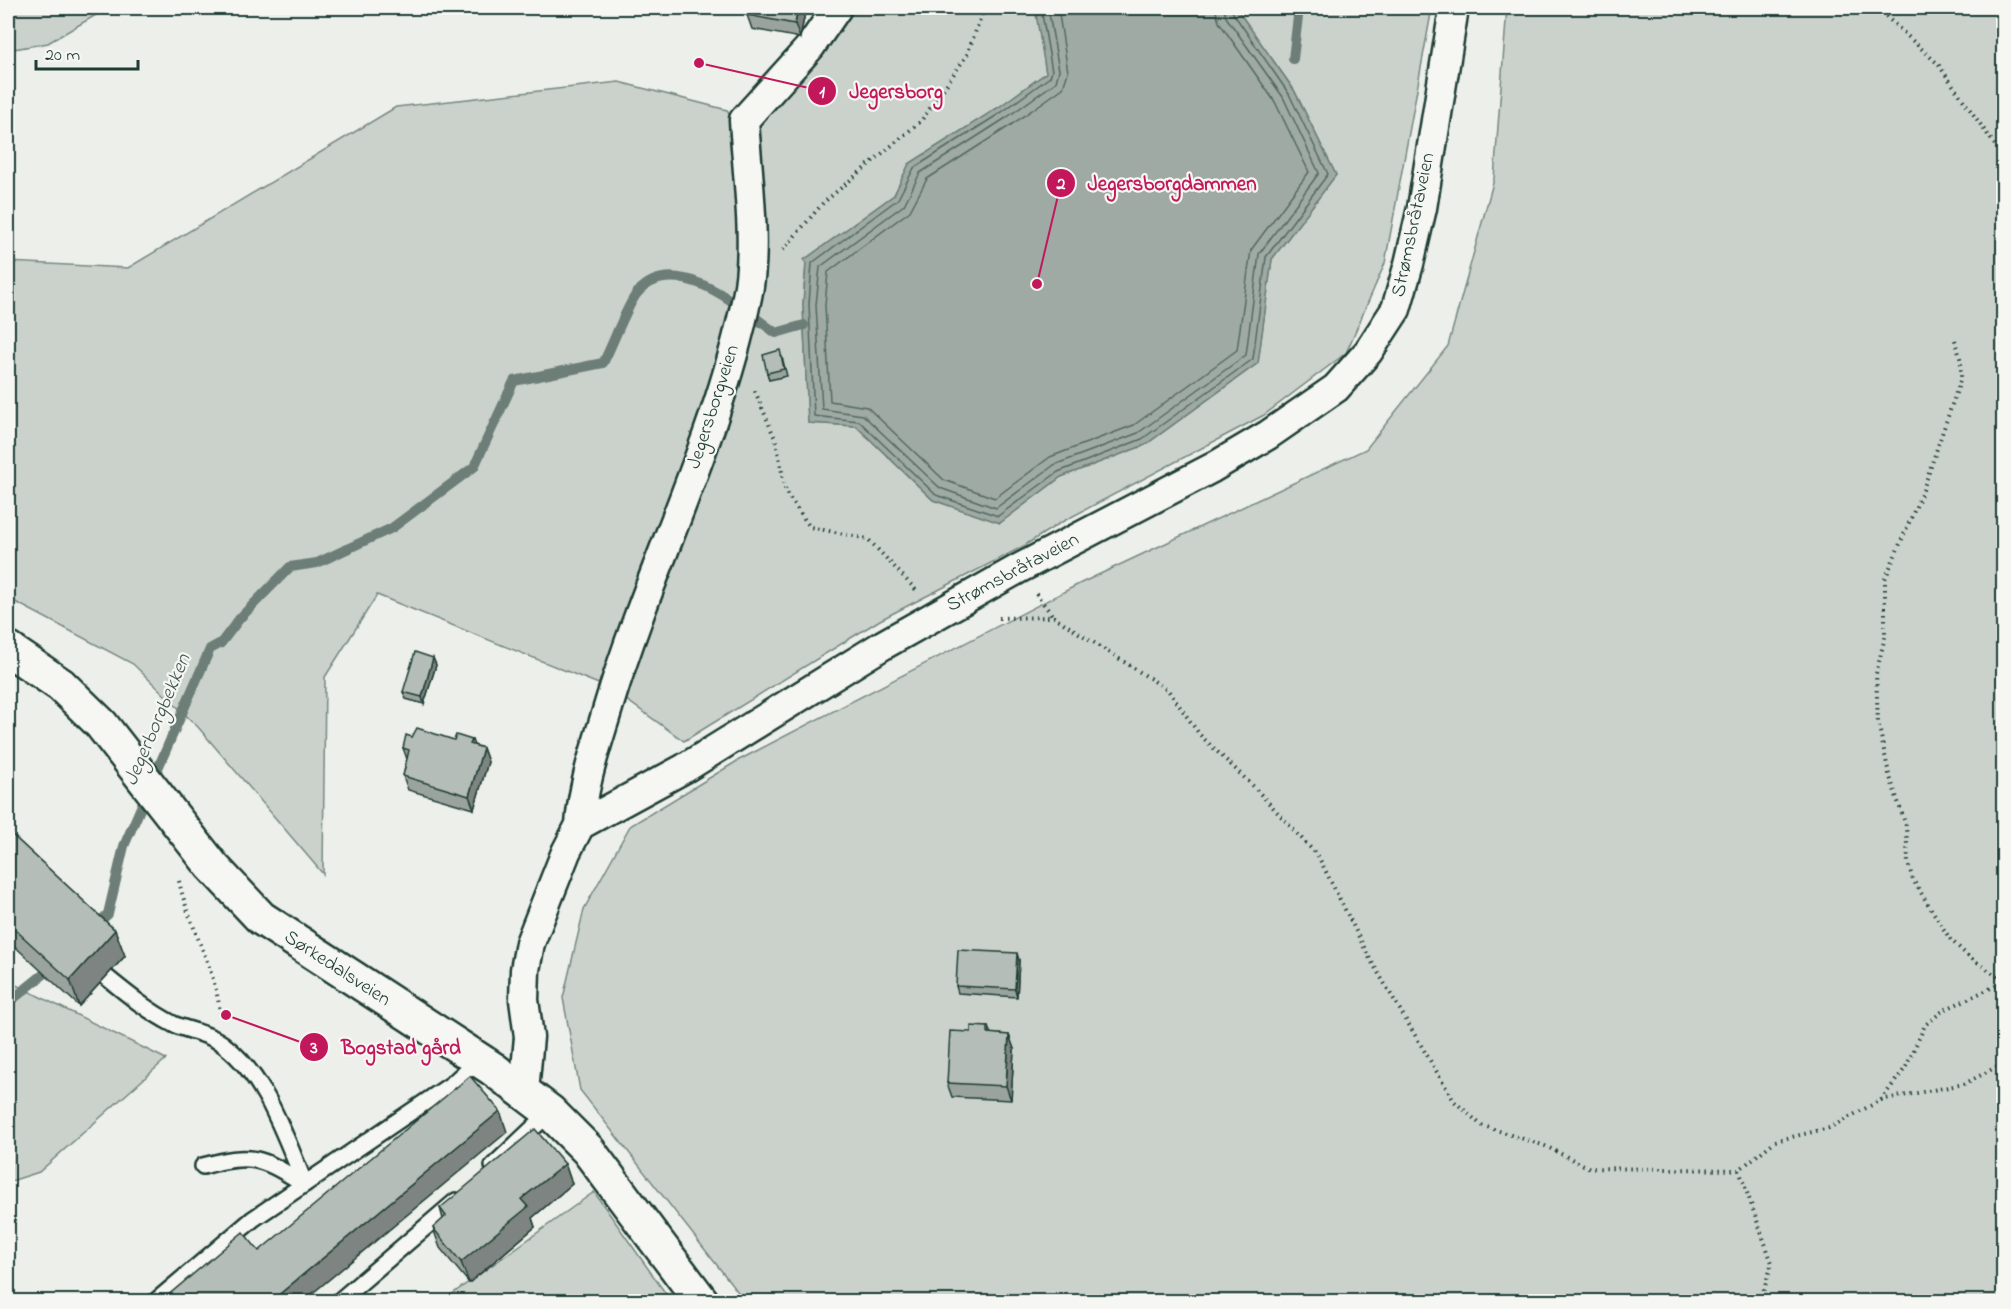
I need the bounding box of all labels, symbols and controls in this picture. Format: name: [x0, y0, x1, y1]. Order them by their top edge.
scale bar: [36, 33, 138, 71]
text: 20 m: [45, 43, 80, 69]
callout: Jegersborg: [807, 71, 955, 110]
text: Jegersborg: [849, 78, 943, 110]
text: 1: [819, 80, 825, 106]
street label: Strømsbråtaveien: [1385, 150, 1443, 300]
callout: Jegersborgdammen: [1046, 163, 1269, 202]
text: Jegersborgdammen: [1087, 170, 1257, 202]
text: 2: [1056, 172, 1066, 198]
street label: Jegersborgveien: [680, 341, 749, 473]
street label: Strømsbråtaveien: [941, 526, 1085, 620]
water label: Jegerborgbekken: [117, 649, 200, 791]
street label: Sørkedalsveien: [278, 923, 396, 1015]
callout: Bogstad gård: [299, 1027, 473, 1066]
text: Bogstad gård: [340, 1034, 461, 1066]
text: 3: [309, 1036, 318, 1062]

